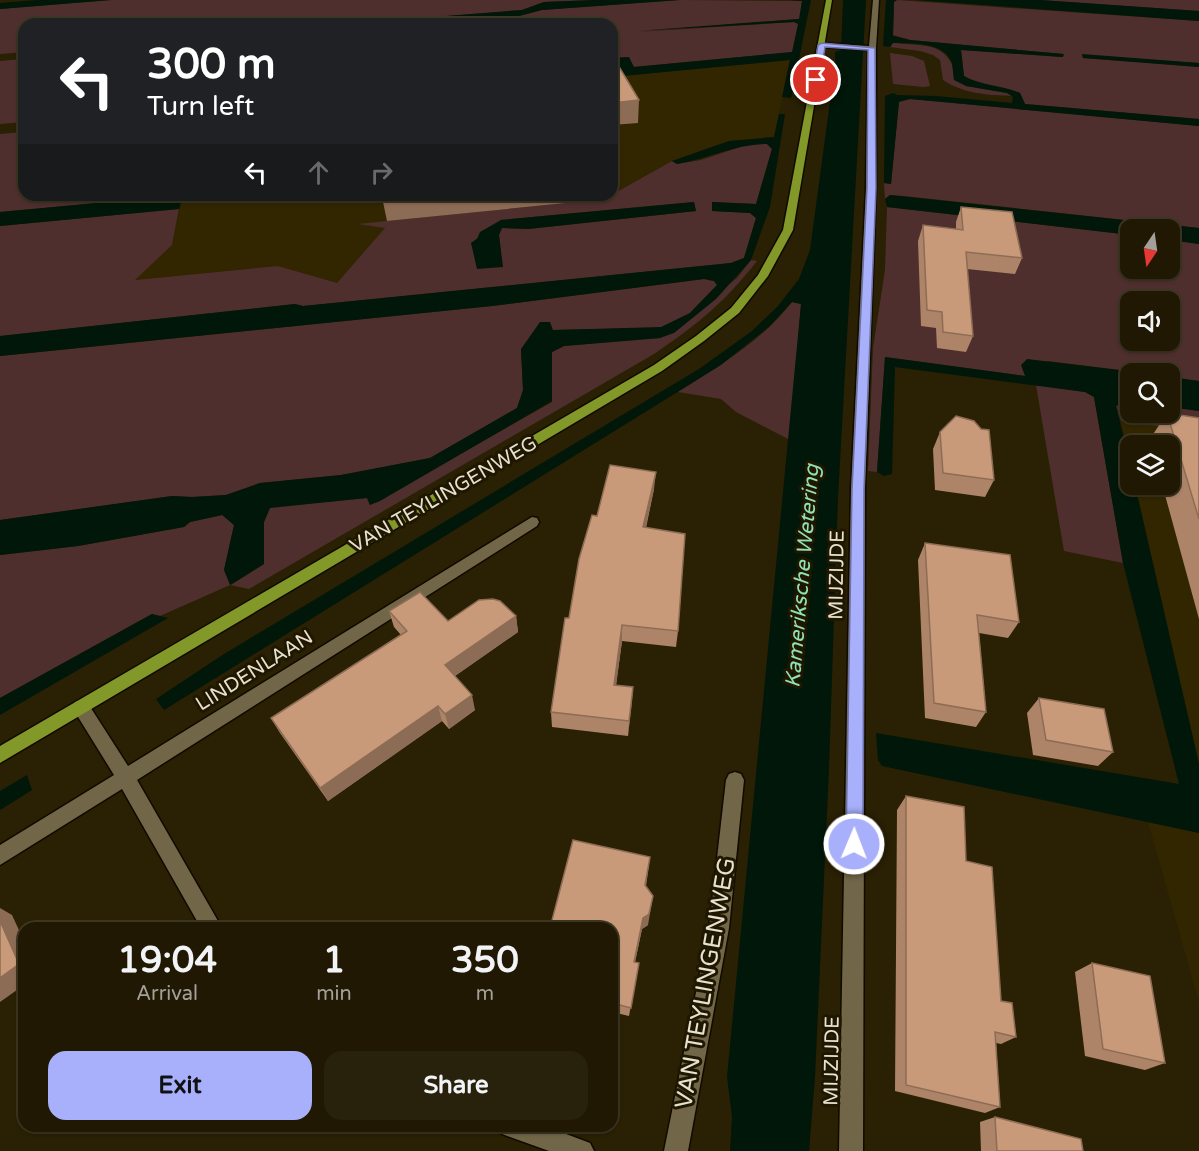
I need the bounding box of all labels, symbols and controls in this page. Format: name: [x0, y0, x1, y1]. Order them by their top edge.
text: 300 m: [147, 39, 276, 90]
icon: left: [48, 42, 126, 120]
pin: [790, 54, 841, 105]
icon: arrive: [799, 63, 832, 96]
text: Turn left: [147, 90, 254, 123]
icon: left: [239, 156, 272, 189]
icon: ahead: [302, 156, 335, 189]
icon: right: [365, 156, 398, 189]
north arrow: [1120, 219, 1180, 279]
map controls: [1120, 219, 1180, 495]
button: sound: [1120, 291, 1180, 351]
button: search: [1120, 363, 1180, 423]
street label: VAN TEYLINGENWEG: [346, 431, 541, 558]
button: layers: [1120, 435, 1180, 495]
water label: Kameriksche Wetering: [780, 461, 825, 689]
street label: MIJZIJDE: [824, 530, 850, 620]
street label: LINDENLAAN: [191, 625, 318, 716]
position arrow: [822, 812, 886, 876]
street label: VAN TEYLINGENWEG: [669, 855, 742, 1111]
text: 19:04: [117, 939, 217, 982]
text: 1: [323, 939, 345, 982]
text: 350: [451, 939, 519, 982]
text: Arrival: [136, 982, 198, 1006]
text: min: [316, 982, 352, 1006]
text: m: [476, 982, 494, 1006]
street label: MIJZIJDE: [819, 1016, 845, 1106]
button: Exit: [48, 1051, 312, 1120]
button: Share: [324, 1051, 588, 1120]

